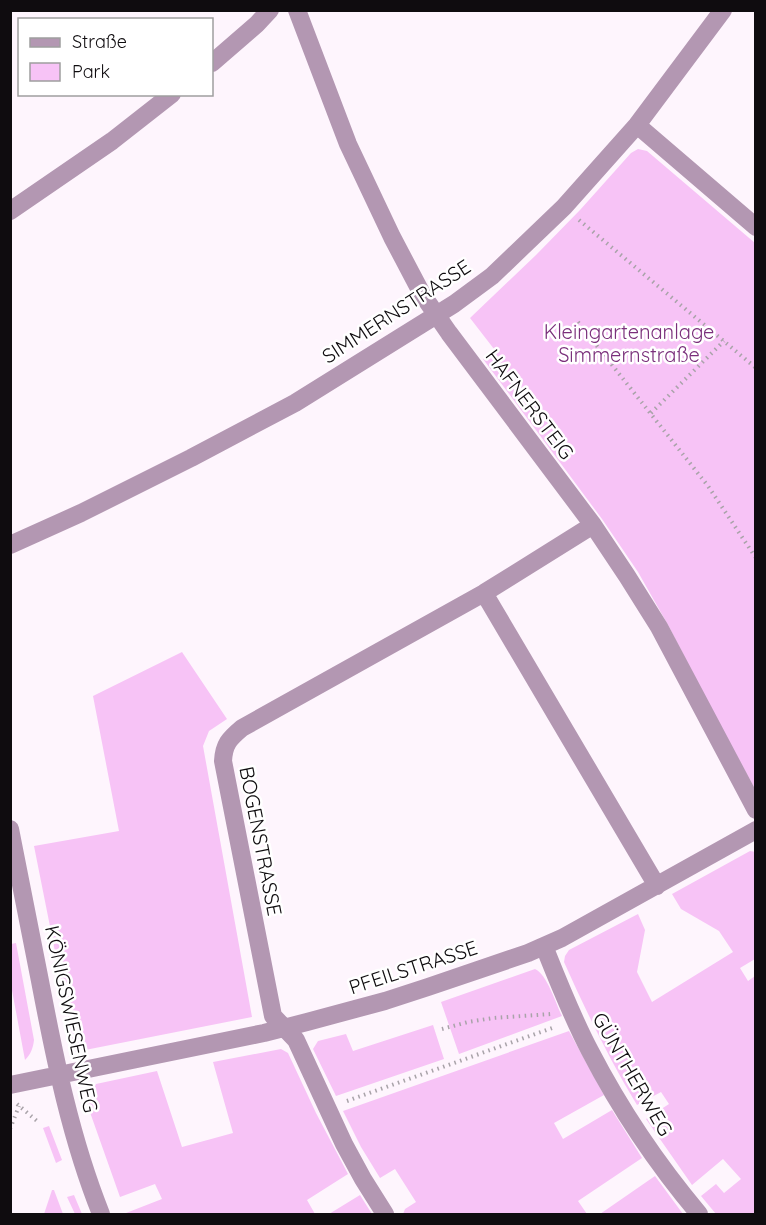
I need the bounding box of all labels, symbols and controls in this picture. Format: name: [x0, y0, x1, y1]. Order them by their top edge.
legend: [18, 18, 213, 96]
text: Straße: [72, 30, 127, 53]
text: Park: [72, 60, 110, 83]
street label: SIMMERNSTRASSE: [317, 254, 475, 368]
park label: Kleingartenanlage Simmernstraße: [544, 319, 714, 367]
street label: HAFNERSTEIG: [480, 344, 580, 464]
street label: BOGENSTRASSE: [234, 764, 288, 918]
street label: KÖNIGSWIESENWEG: [40, 923, 104, 1115]
street label: PFEILSTRASSE: [346, 934, 480, 1000]
street label: GÜNTHERWEG: [588, 1008, 678, 1140]

